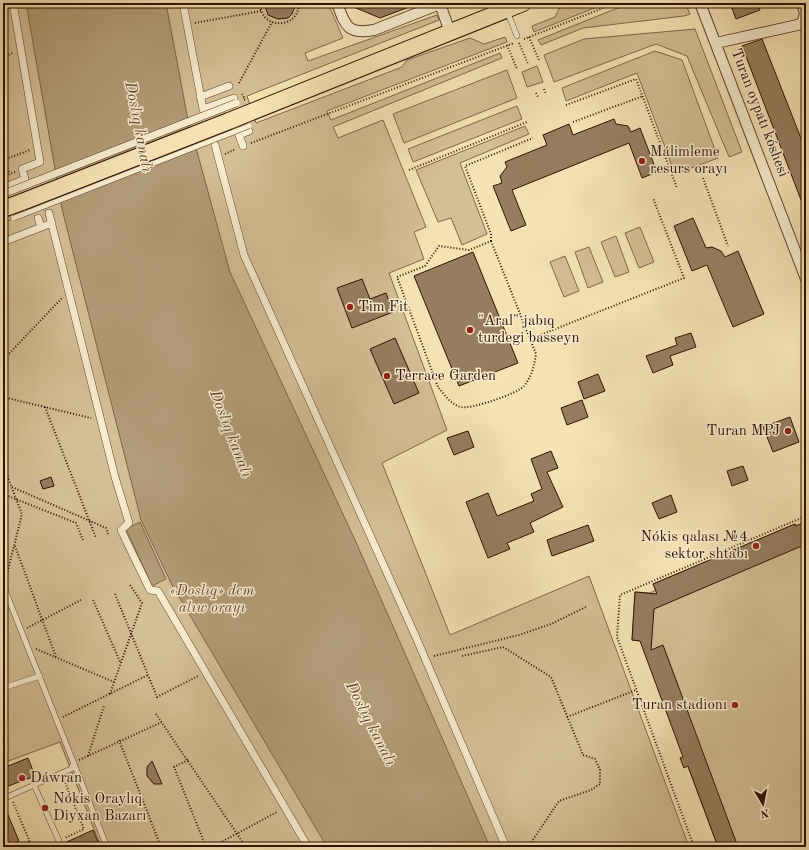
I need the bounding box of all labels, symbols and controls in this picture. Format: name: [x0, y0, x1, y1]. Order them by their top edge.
street label: Turan oypatı kóshesi: [728, 47, 790, 179]
water label: Doslıq kanalı: [121, 79, 155, 174]
place label: Málimleme resurs orayı: [650, 145, 727, 177]
marker: Málimleme resurs orayı: [637, 156, 647, 166]
place label: Tim Fit: [358, 300, 408, 315]
marker: Tim Fit: [345, 302, 355, 312]
place label: "Aral" jabıq turdegi basseyn: [478, 314, 580, 346]
marker: "Aral" jabıq turdegi basseyn: [465, 325, 475, 335]
place label: Terrace Garden: [395, 369, 496, 384]
marker: Terrace Garden: [382, 371, 392, 381]
water label: Doslıq kanalı: [206, 387, 254, 480]
place label: Turan MPJ: [706, 424, 780, 439]
marker: Turan MPJ: [783, 426, 793, 436]
place label: Nókis qalası №4 sektor shtabı: [641, 530, 748, 562]
marker: Nókis qalası №4 sektor shtabı: [751, 541, 761, 551]
park label: «Doslıq» dem alıw orayı: [170, 584, 254, 616]
water label: Doslıq kanalı: [341, 678, 398, 769]
place label: Turan stadionı: [632, 698, 727, 713]
marker: Turan stadionı: [730, 700, 740, 710]
place label: Dáwran: [30, 771, 82, 786]
marker: Dáwran: [17, 773, 27, 783]
north arrow: [743, 784, 783, 824]
place label: Nókis Oraylıq Diyxan Bazarı: [53, 792, 146, 824]
marker: Nókis Oraylıq Diyxan Bazarı: [40, 803, 50, 813]
text: N: [759, 806, 770, 819]

